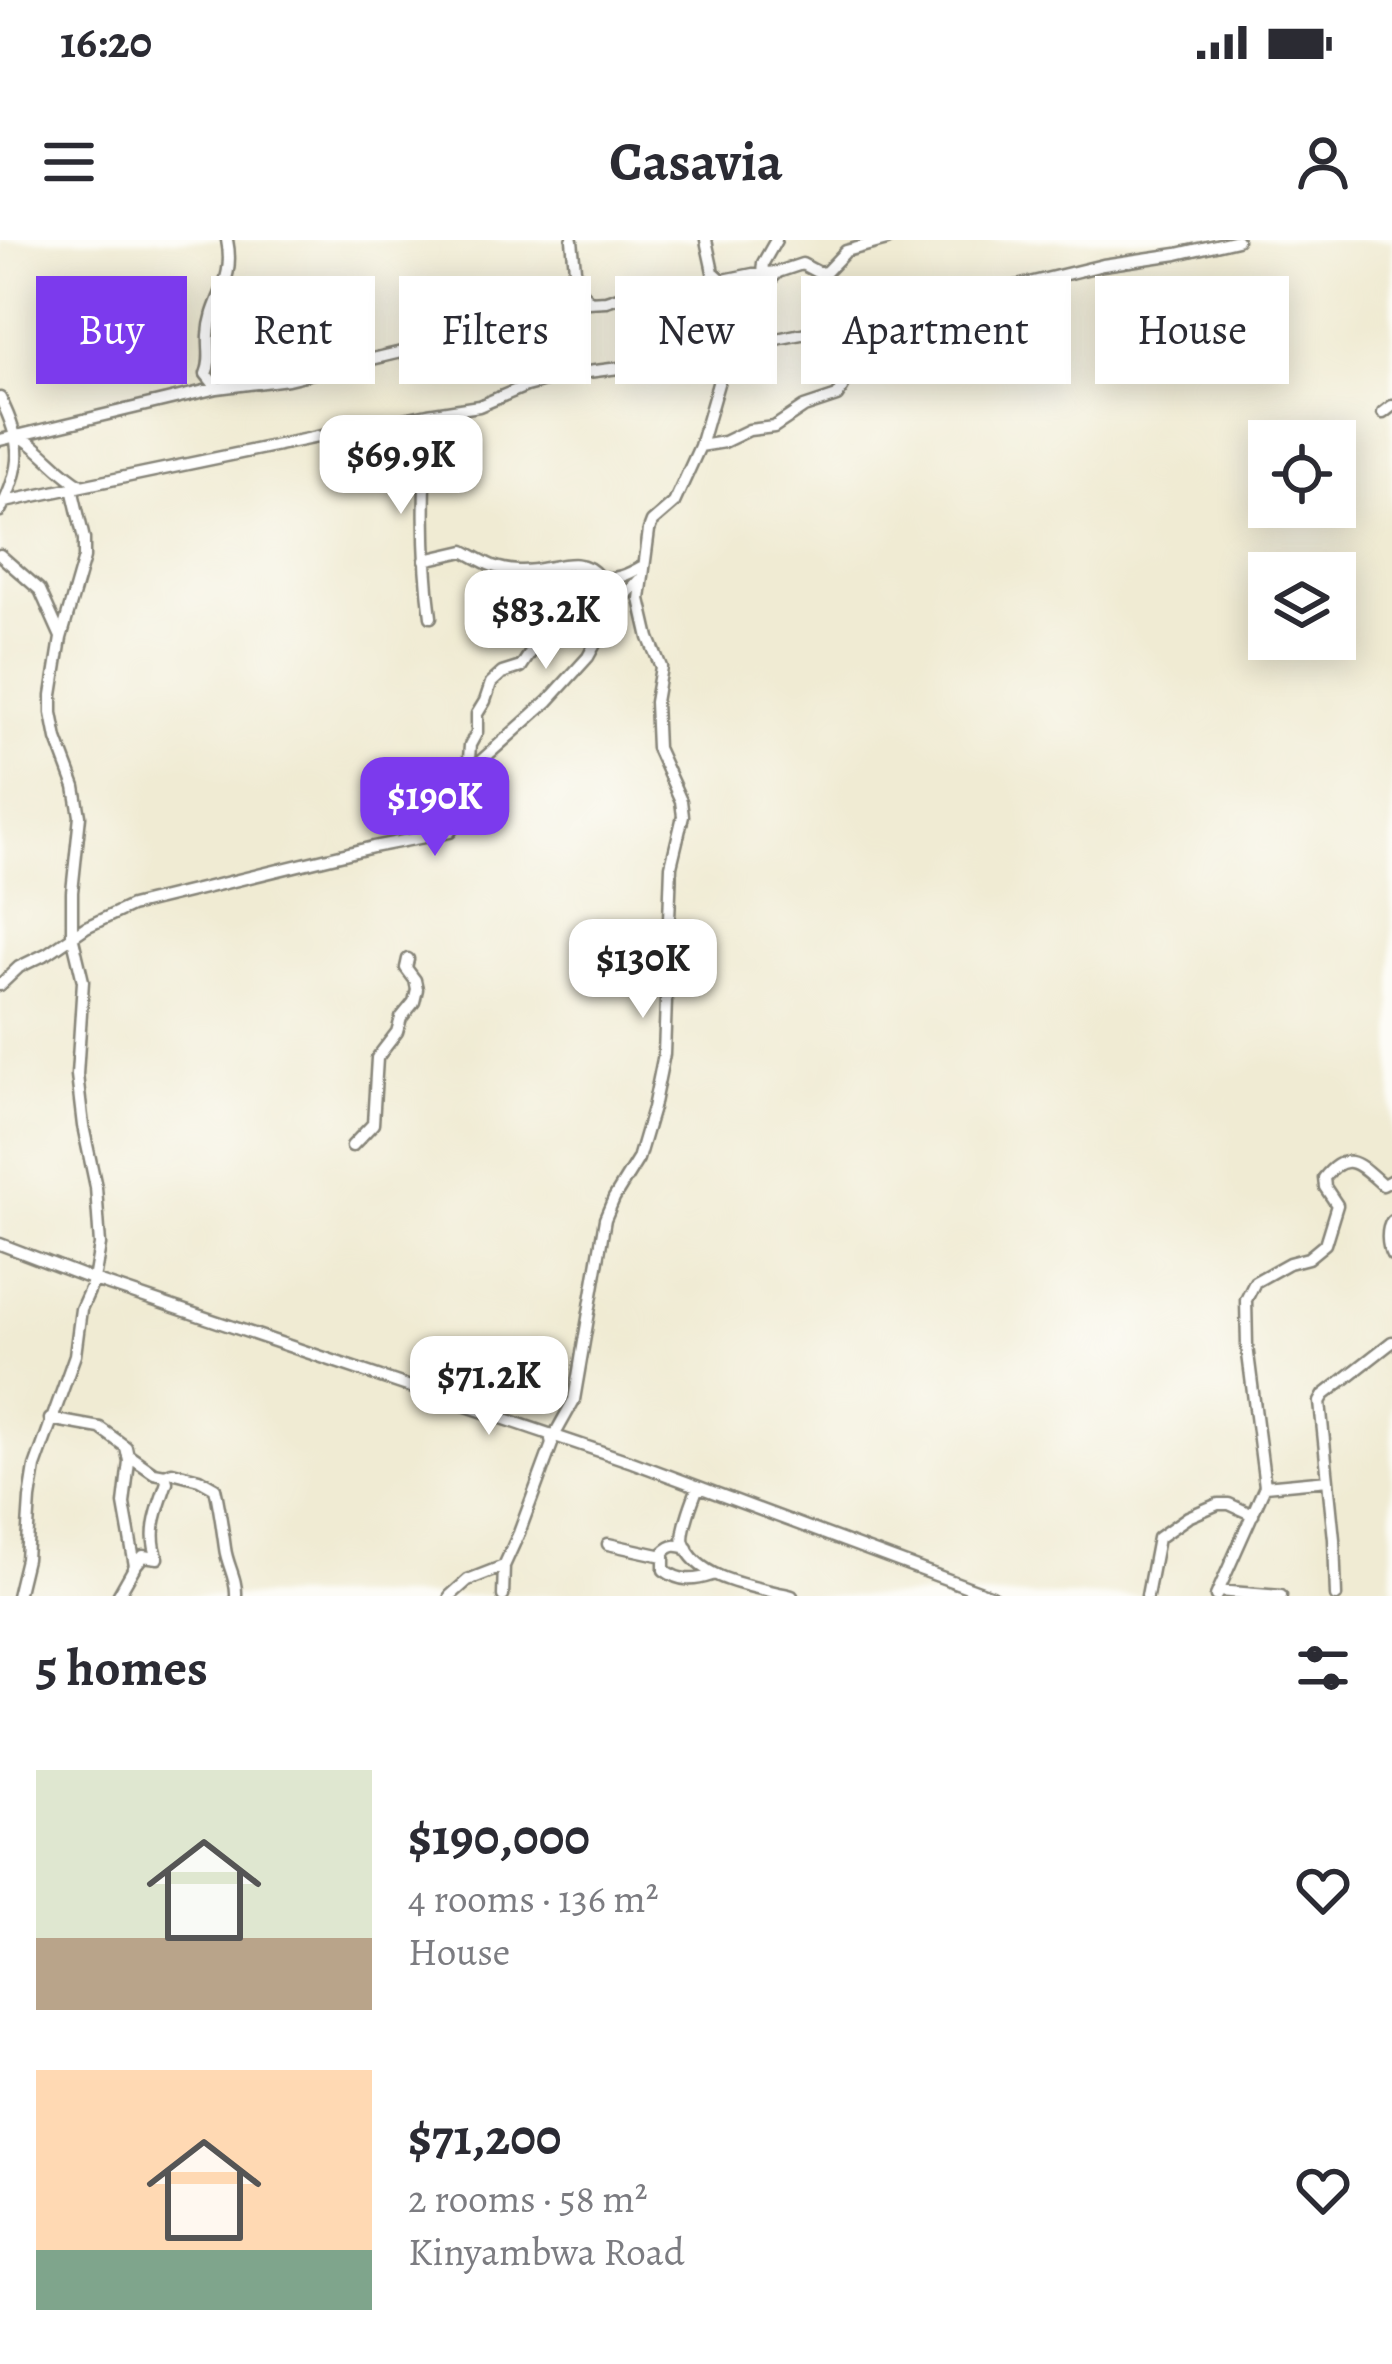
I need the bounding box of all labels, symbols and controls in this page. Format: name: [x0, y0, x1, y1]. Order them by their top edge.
text: 16:20: [60, 11, 152, 73]
text: Casavia: [609, 125, 783, 199]
icon: menu: [36, 129, 102, 195]
icon: person: [1290, 129, 1356, 195]
chip: Buy: [36, 276, 187, 384]
chip: Rent: [211, 276, 375, 384]
chip: Filters: [399, 276, 591, 384]
chip: New: [615, 276, 777, 384]
chip: Apartment: [801, 276, 1071, 384]
chip: House: [1095, 276, 1289, 384]
pin: $69.9K: [303, 415, 499, 517]
map controls: [1248, 420, 1356, 660]
button: locate: [1248, 420, 1356, 528]
text: $69.9K: [347, 427, 455, 480]
button: layers: [1248, 552, 1356, 660]
pin: $83.2K: [448, 570, 644, 672]
text: $83.2K: [492, 582, 600, 635]
pin: $190K: [351, 757, 519, 859]
text: $190K: [387, 769, 483, 822]
pin: $130K: [559, 919, 727, 1021]
text: $130K: [596, 931, 690, 984]
pin: $71.2K: [391, 1336, 587, 1438]
text: $71.2K: [437, 1348, 541, 1401]
text: 5 homes: [36, 1633, 208, 1703]
icon: filters: [1290, 1635, 1356, 1701]
text: $190,000: [408, 1802, 590, 1872]
icon: home: [132, 1818, 276, 1962]
icon: heart: [1290, 1857, 1356, 1923]
text: 4 rooms · 136 m²: [408, 1872, 659, 1925]
text: House: [408, 1925, 510, 1978]
text: $71,200: [408, 2102, 561, 2172]
icon: home: [132, 2118, 276, 2262]
icon: heart: [1290, 2157, 1356, 2223]
text: 2 rooms · 58 m²: [408, 2172, 648, 2225]
text: Kinyambwa Road: [408, 2225, 685, 2278]

